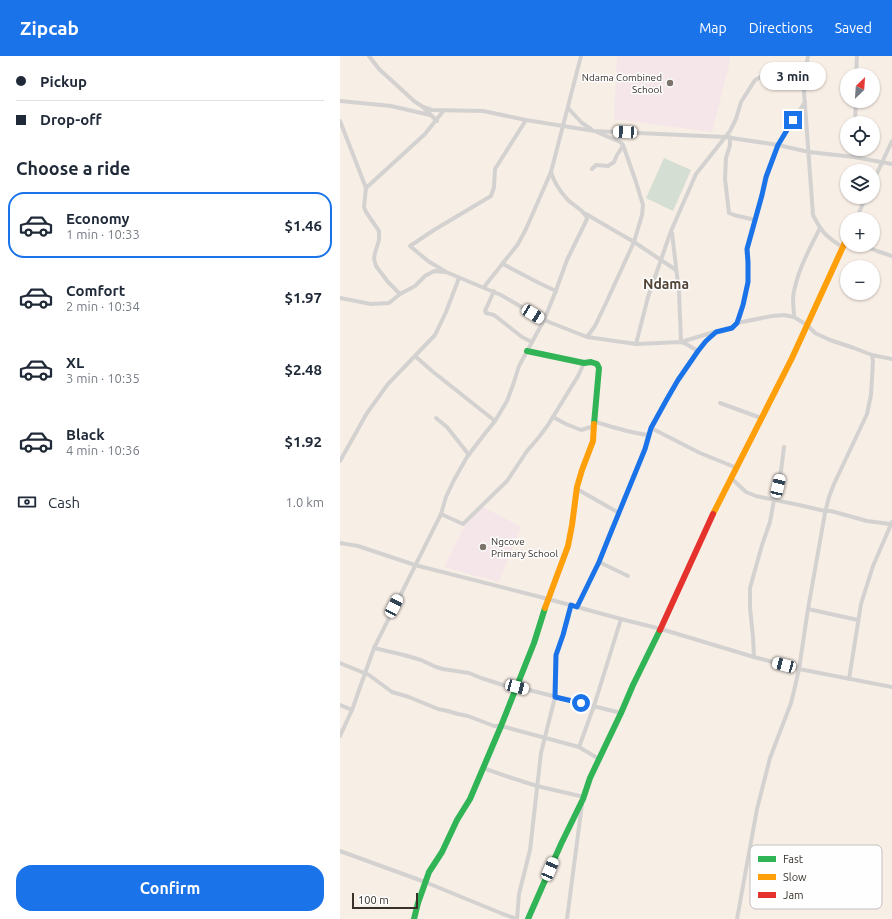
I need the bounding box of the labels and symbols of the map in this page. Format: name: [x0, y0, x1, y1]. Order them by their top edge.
callout: 3 min: [760, 62, 826, 90]
north arrow: [840, 68, 880, 108]
place label: Ndama Combined School: [582, 72, 662, 95]
marker: Ndama Combined School: [665, 78, 675, 88]
route end: [784, 111, 802, 129]
car: [613, 125, 637, 139]
district label: Ndama: [643, 276, 689, 292]
car: [520, 303, 546, 325]
car: [769, 473, 787, 499]
place label: Ngcove Primary School: [491, 536, 558, 559]
marker: Ngcove Primary School: [478, 542, 488, 552]
car: [383, 593, 405, 619]
car: [771, 656, 797, 674]
car: [504, 678, 530, 696]
route start: [572, 694, 590, 712]
legend: [750, 845, 882, 909]
text: Fast: [783, 853, 804, 865]
car: [540, 856, 560, 882]
text: Slow: [783, 871, 807, 883]
text: Jam: [783, 889, 804, 901]
scale bar: [352, 891, 418, 910]

